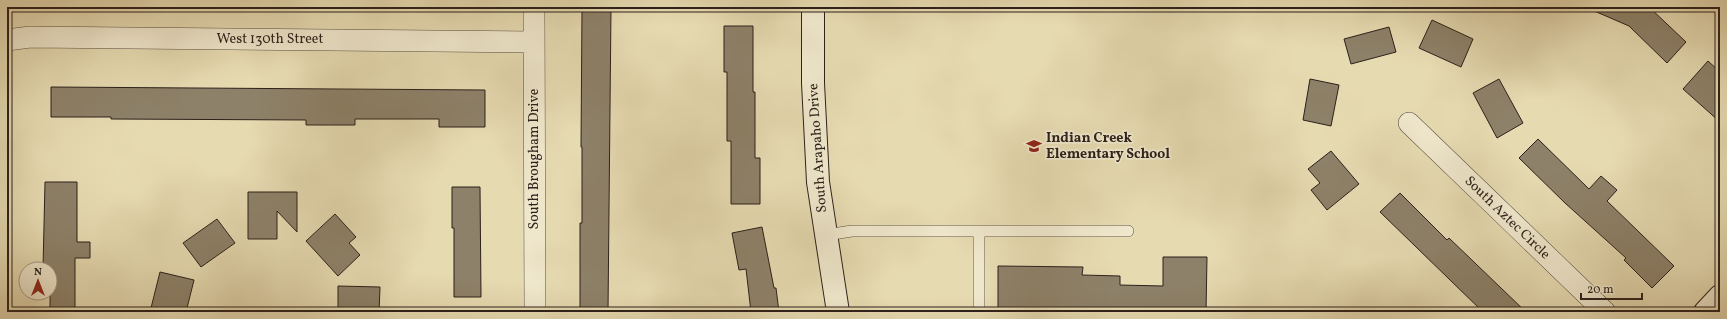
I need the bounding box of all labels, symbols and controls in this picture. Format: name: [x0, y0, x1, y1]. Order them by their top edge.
street label: West 130th Street: [217, 30, 323, 49]
street label: South Arapaho Drive: [804, 82, 832, 213]
street label: South Brougham Drive: [525, 88, 544, 229]
place label: Indian Creek Elementary School: [1046, 129, 1170, 164]
school or university icon: Indian Creek Elementary School: [1025, 137, 1043, 155]
street label: South Aztec Circle: [1460, 172, 1554, 264]
north arrow: [18, 261, 58, 301]
text: N: [34, 265, 42, 280]
scale bar: [1581, 275, 1642, 301]
text: 20 m: [1587, 282, 1614, 298]

